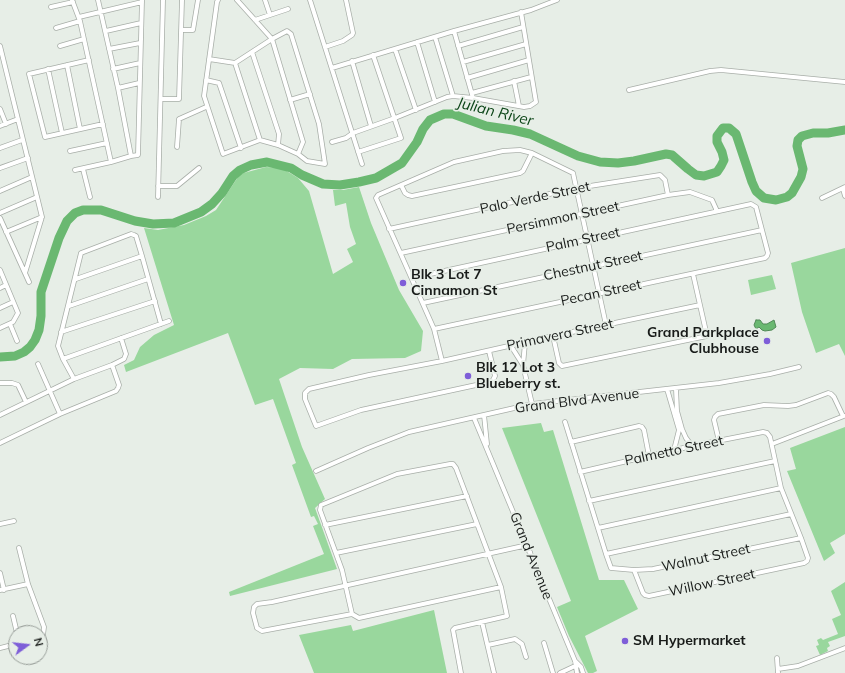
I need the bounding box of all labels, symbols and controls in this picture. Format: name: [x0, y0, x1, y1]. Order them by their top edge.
water label: Julian River: [455, 94, 535, 130]
street label: Palo Verde Street: [478, 178, 592, 218]
street label: Persimmon Street: [505, 198, 621, 238]
street label: Palm Street: [544, 224, 622, 256]
street label: Chestnut Street: [542, 247, 644, 285]
place label: Blk 3 Lot 7 Cinnamon St: [411, 267, 497, 300]
street label: Pecan Street: [559, 276, 643, 310]
marker: Blk 3 Lot 7 Cinnamon St: [398, 278, 408, 288]
street label: Primavera Street: [505, 315, 615, 355]
place label: Grand Parkplace Clubhouse: [647, 325, 759, 358]
marker: Grand Parkplace Clubhouse: [762, 336, 772, 346]
place label: Blk 12 Lot 3 Blueberry st.: [476, 360, 561, 392]
marker: Blk 12 Lot 3 Blueberry st.: [463, 371, 473, 381]
street label: Grand Blvd Avenue: [514, 385, 640, 417]
street label: Palmetto Street: [623, 432, 725, 470]
street label: Grand Avenue: [506, 510, 556, 602]
street label: Walnut Street: [660, 540, 752, 576]
street label: Willow Street: [667, 566, 757, 600]
north arrow: [8, 625, 48, 665]
place label: SM Hypermarket: [633, 633, 746, 649]
text: N: [31, 636, 46, 648]
marker: SM Hypermarket: [620, 636, 630, 646]

